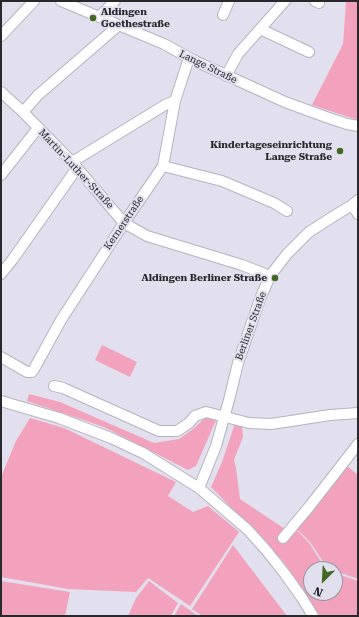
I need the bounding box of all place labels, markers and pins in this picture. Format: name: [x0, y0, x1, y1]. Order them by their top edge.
place label: Aldingen Goethestraße: [101, 6, 170, 30]
marker: Aldingen Goethestraße: [88, 13, 98, 23]
place label: Kindertageseinrichtung Lange Straße: [210, 139, 332, 162]
marker: Kindertageseinrichtung Lange Straße: [335, 146, 345, 156]
place label: Aldingen Berliner Straße: [141, 272, 267, 284]
marker: Aldingen Berliner Straße: [270, 273, 280, 283]

